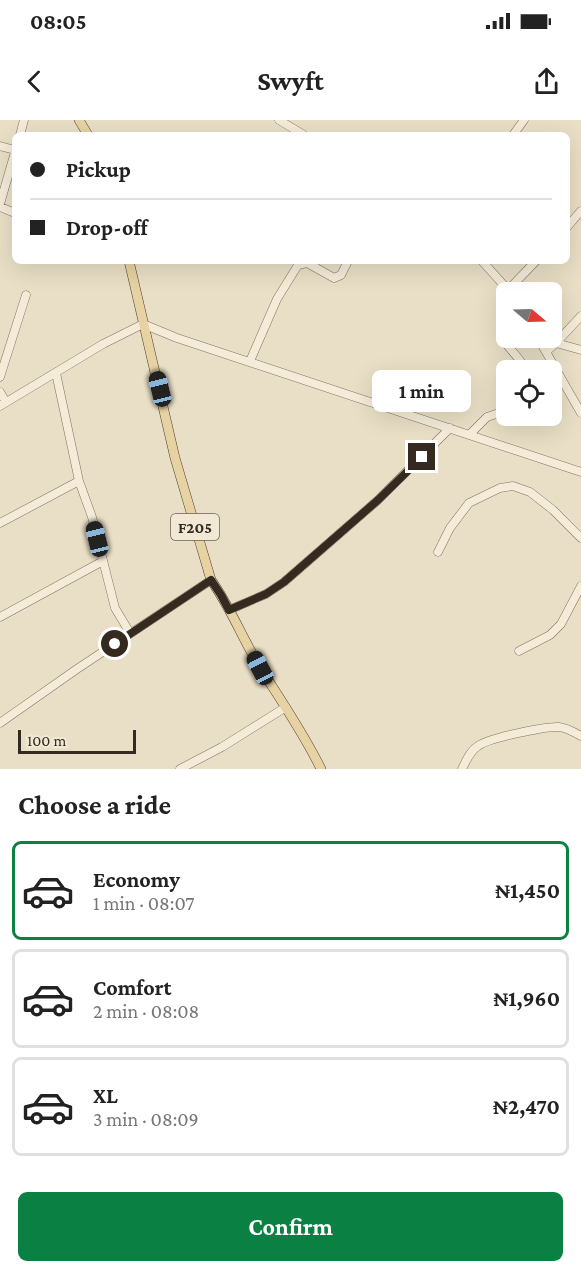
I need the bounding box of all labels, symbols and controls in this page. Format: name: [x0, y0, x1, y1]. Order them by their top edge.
text: 08:05: [30, 9, 86, 34]
icon: back: [18, 65, 51, 98]
icon: share: [530, 65, 563, 98]
text: Swyft: [257, 66, 324, 96]
text: Pickup: [66, 157, 131, 182]
text: Drop-off: [66, 215, 148, 240]
north arrow: [496, 282, 562, 348]
map controls: [496, 282, 562, 426]
button: locate: [496, 360, 562, 426]
car: [147, 369, 173, 409]
callout: 1 min: [372, 370, 472, 412]
text: 1 min: [399, 380, 444, 402]
route end: [408, 443, 435, 470]
road number: F205: [171, 514, 219, 540]
car: [84, 519, 110, 559]
route start: [101, 630, 128, 657]
car: [244, 648, 276, 688]
scale bar: [18, 727, 136, 754]
text: 100 m: [27, 732, 66, 749]
text: Choose a ride: [18, 790, 171, 820]
icon: car: [21, 864, 75, 918]
text: Economy: [93, 867, 180, 892]
text: ₦1,450: [495, 878, 560, 903]
text: 1 min · 08:07: [93, 892, 194, 914]
icon: car: [21, 972, 75, 1026]
text: Comfort: [93, 975, 171, 1000]
text: ₦1,960: [493, 986, 560, 1011]
text: 2 min · 08:08: [93, 1000, 199, 1022]
icon: car: [21, 1080, 75, 1134]
text: XL: [93, 1083, 118, 1108]
text: ₦2,470: [493, 1094, 560, 1119]
text: 3 min · 08:09: [93, 1108, 199, 1130]
button: Confirm: [18, 1192, 563, 1261]

